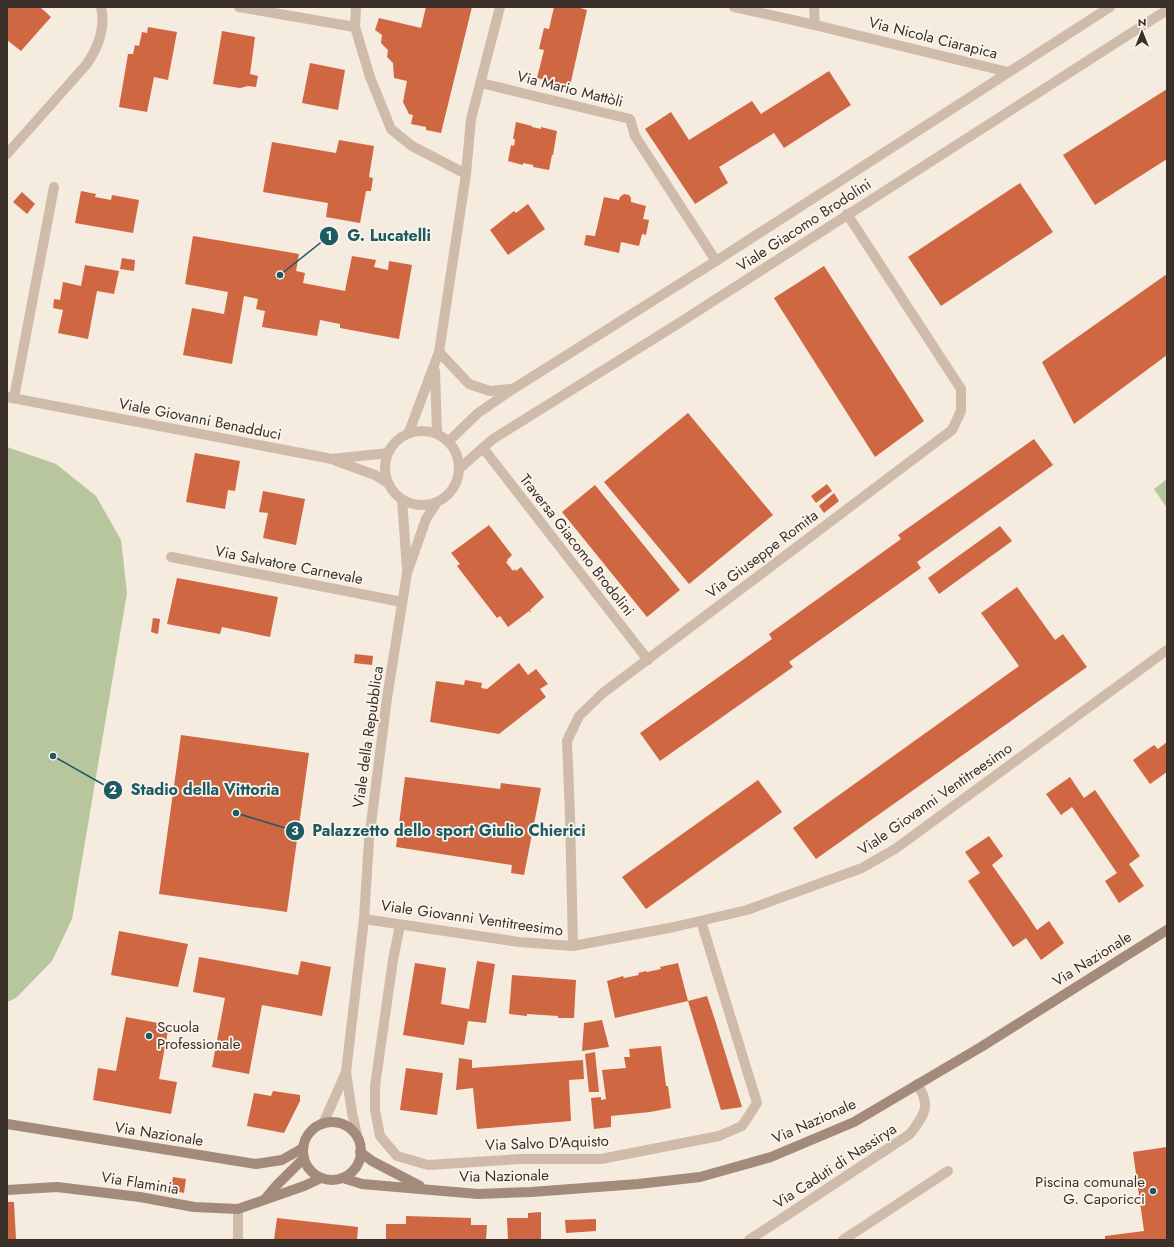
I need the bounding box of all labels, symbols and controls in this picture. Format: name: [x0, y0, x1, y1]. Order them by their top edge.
street label: Via Nicola Ciarapica: [866, 11, 1000, 65]
north arrow: [1122, 12, 1162, 52]
text: N: [1138, 14, 1146, 30]
street label: Via Mario Mattòli: [515, 65, 625, 113]
street label: Viale Giacomo Brodolini: [732, 173, 876, 277]
callout: G. Lucatelli: [319, 222, 439, 250]
text: G. Lucatelli: [347, 224, 431, 247]
text: 1: [326, 227, 332, 245]
street label: Viale Giovanni Benadduci: [117, 392, 283, 446]
street label: Traversa Giacomo Brodolini: [514, 469, 640, 621]
street label: Via Giuseppe Romita: [701, 505, 823, 603]
street label: Via Salvatore Carnevale: [213, 540, 365, 590]
street label: Viale della Repubblica: [347, 665, 389, 809]
street label: Viale Giovanni Ventitreesimo: [853, 737, 1017, 861]
callout: Stadio della Vittoria: [103, 776, 287, 804]
text: Stadio della Vittoria: [131, 778, 279, 801]
text: 2: [109, 781, 117, 799]
callout: Palazzetto dello sport Giulio Chierici: [285, 817, 594, 845]
text: Palazzetto dello sport Giulio Chierici: [312, 819, 586, 842]
text: 3: [291, 822, 299, 840]
street label: Viale Giovanni Ventitreesimo: [379, 894, 565, 942]
street label: Via Nazionale: [1048, 926, 1136, 992]
place label: Scuola Professionale: [157, 1016, 241, 1055]
marker: Scuola Professionale: [144, 1031, 154, 1041]
street label: Via Nazionale: [769, 1093, 860, 1149]
street label: Via Nazionale: [113, 1116, 205, 1152]
street label: Via Caduti di Nassirya: [769, 1118, 901, 1214]
street label: Via Salvo D'Aquisto: [485, 1130, 609, 1156]
street label: Via Nazionale: [459, 1164, 549, 1188]
street label: Via Flaminia: [100, 1166, 180, 1200]
place label: Piscina comunale G. Caporicci: [1035, 1171, 1145, 1210]
marker: Piscina comunale G. Caporicci: [1148, 1186, 1158, 1196]

